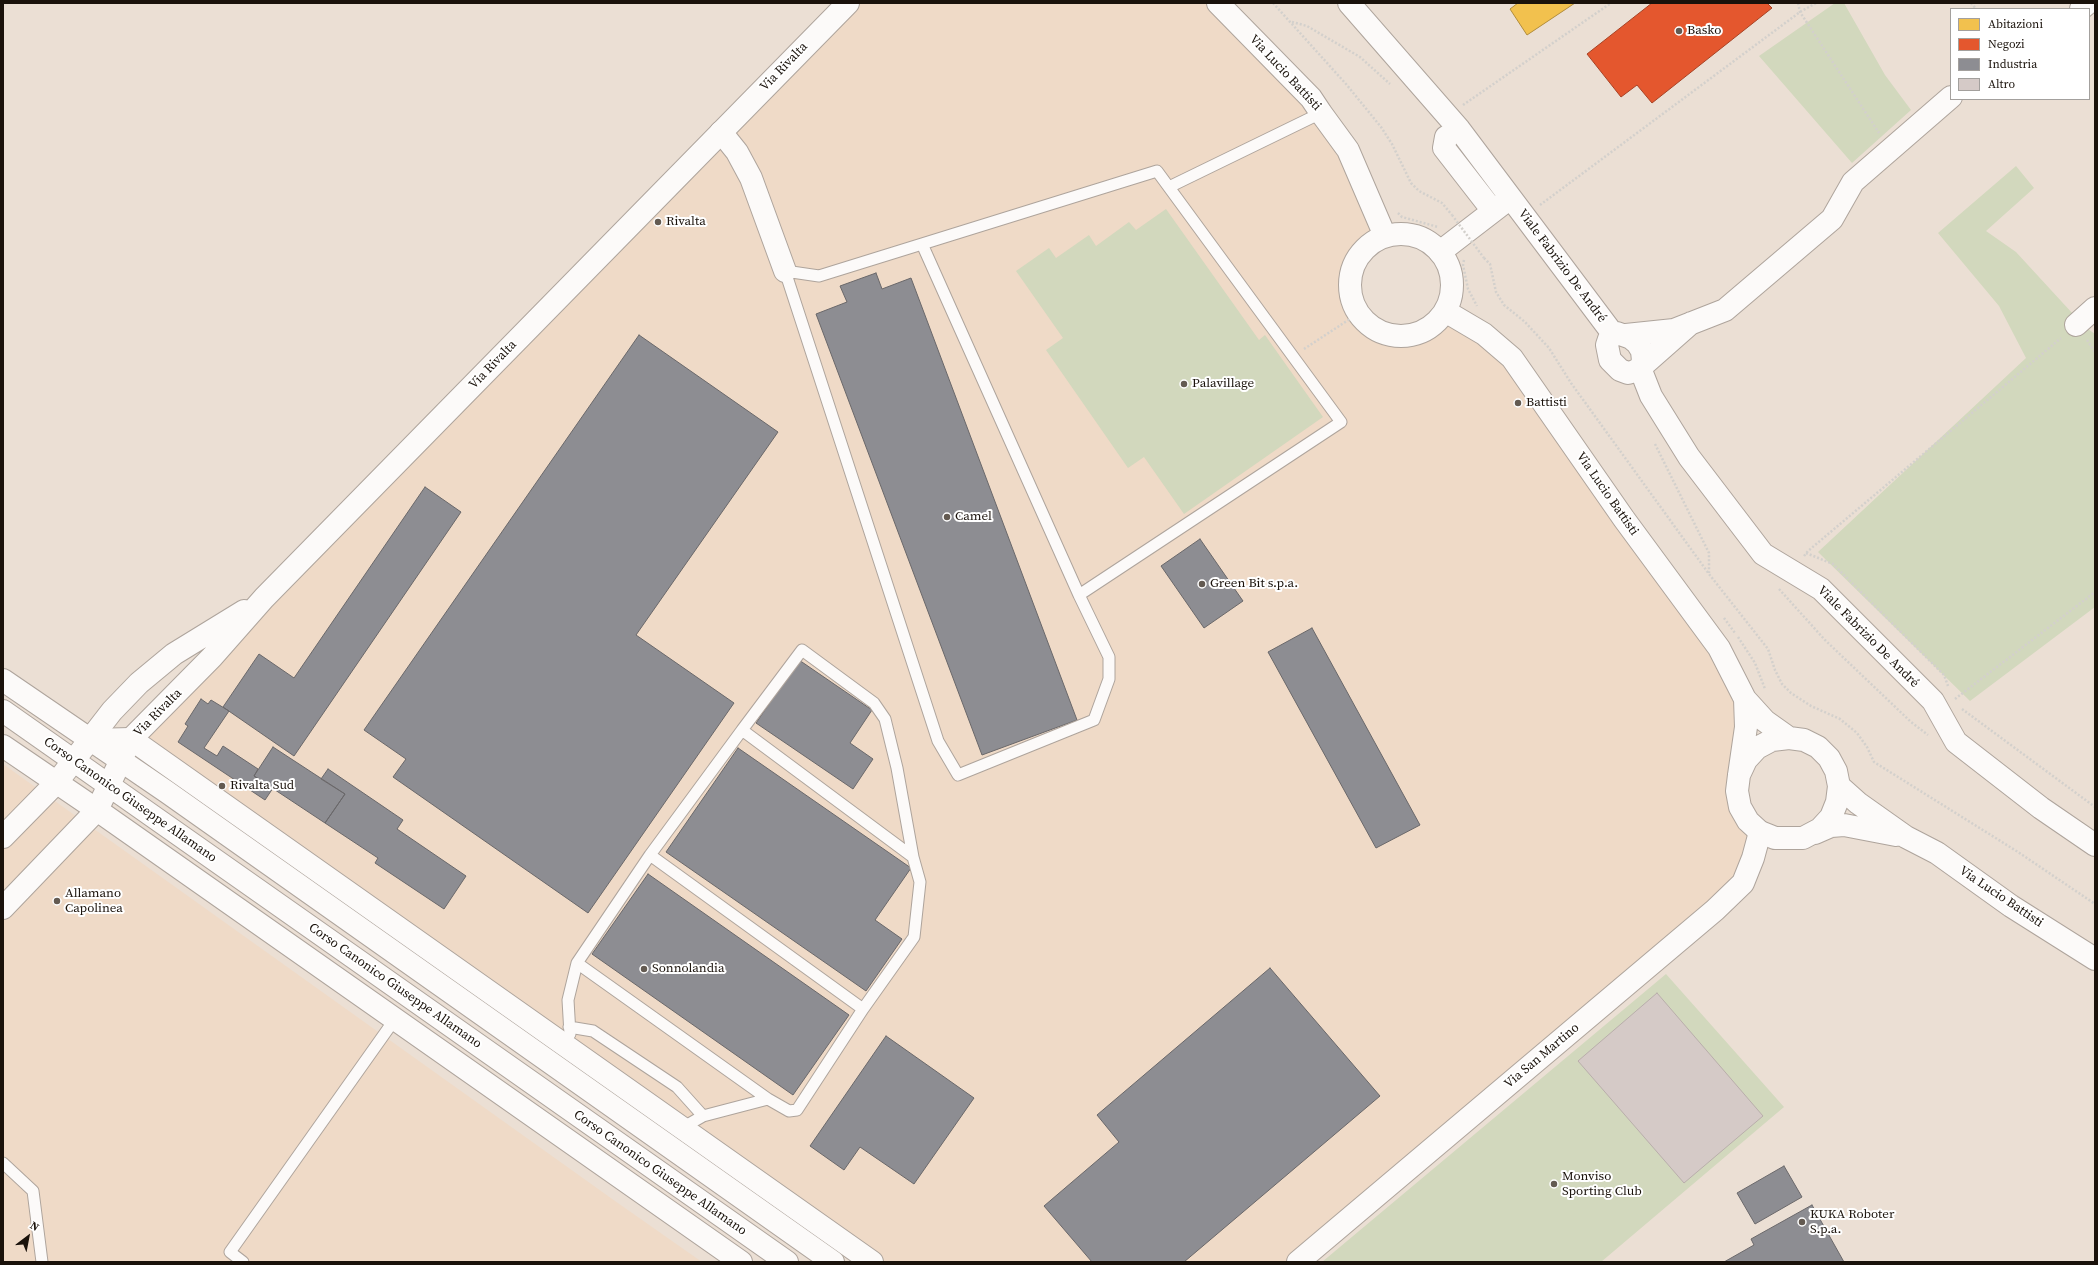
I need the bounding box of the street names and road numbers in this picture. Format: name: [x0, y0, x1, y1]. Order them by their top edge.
street label: Via Lucio Battisti: [1246, 32, 1324, 114]
street label: Via Rivalta: [757, 39, 811, 95]
street label: Viale Fabrizio De André: [1514, 206, 1610, 326]
street label: Via Rivalta: [466, 337, 520, 393]
street label: Via Lucio Battisti: [1572, 449, 1642, 539]
street label: Viale Fabrizio De André: [1814, 583, 1922, 691]
street label: Via Rivalta: [131, 686, 185, 740]
street label: Corso Canonico Giuseppe Allamano: [40, 734, 220, 866]
street label: Via Lucio Battisti: [1956, 863, 2046, 931]
street label: Corso Canonico Giuseppe Allamano: [305, 920, 485, 1052]
street label: Via San Martino: [1501, 1020, 1583, 1092]
street label: Corso Canonico Giuseppe Allamano: [570, 1107, 750, 1239]

